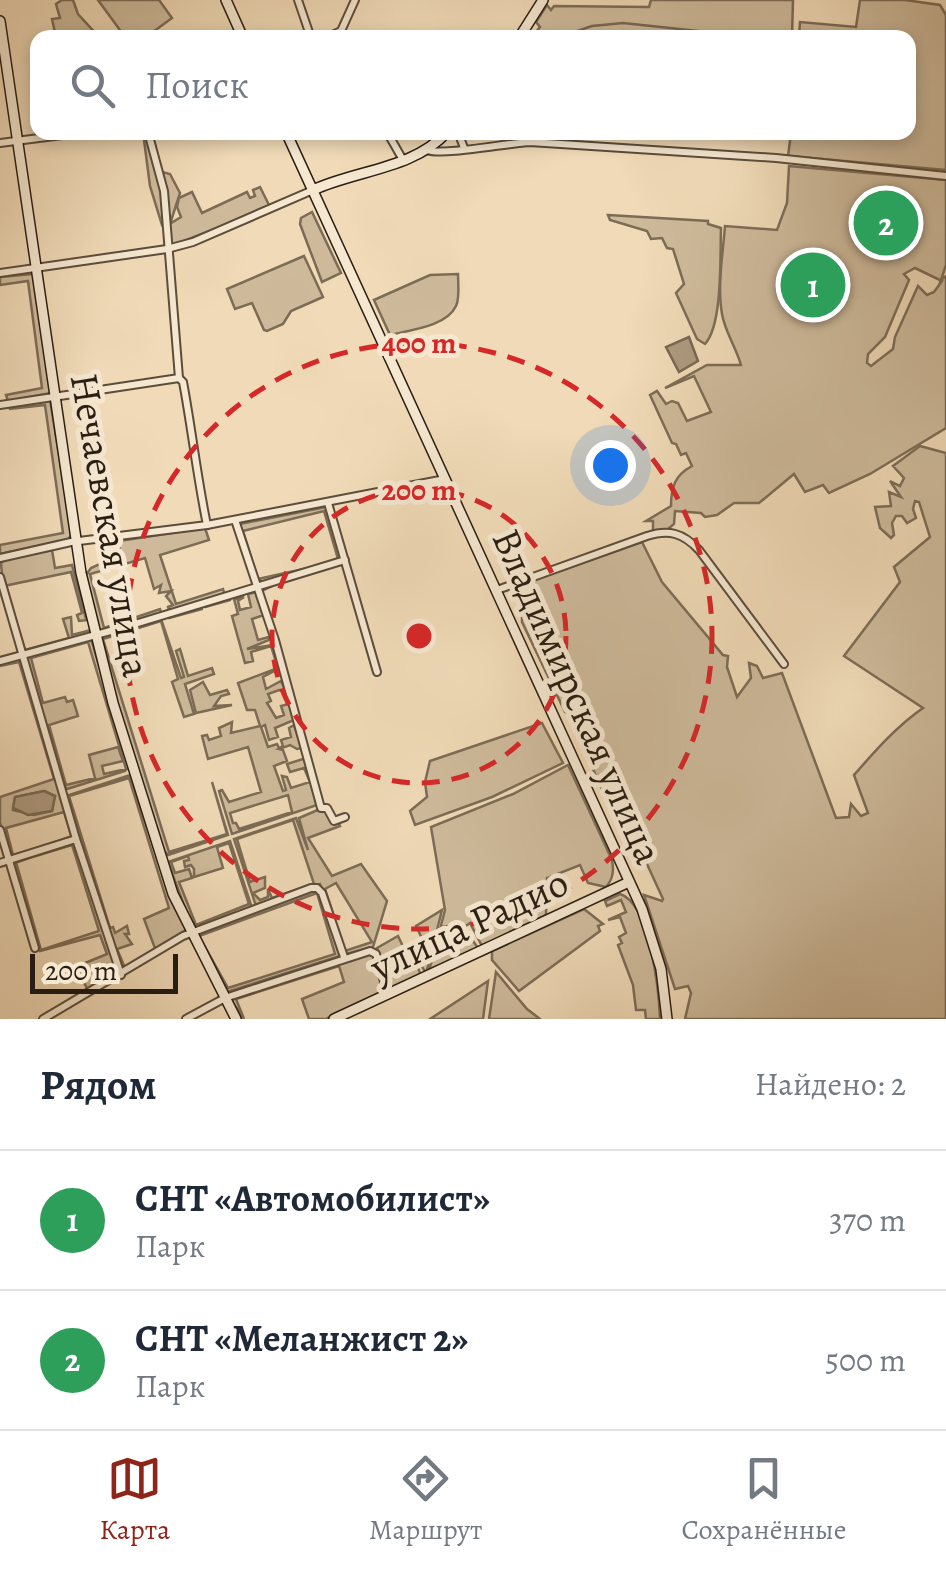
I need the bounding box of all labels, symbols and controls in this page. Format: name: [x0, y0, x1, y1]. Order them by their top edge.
search box: [30, 30, 916, 140]
icon: search: [65, 58, 120, 113]
text: Поиск: [145, 59, 249, 111]
pin: 2: [854, 186, 918, 260]
pin: 1: [780, 248, 846, 322]
text: 400 m: [382, 323, 456, 363]
street label: Нечаевская улица: [57, 369, 164, 682]
your location: [585, 440, 636, 491]
text: 200 m: [381, 470, 457, 510]
street label: Владимирская улица: [479, 520, 676, 873]
centre of rings: [401, 618, 437, 654]
street label: улица Радио: [360, 855, 577, 995]
scale bar: [30, 949, 178, 994]
text: 200 m: [45, 952, 117, 990]
text: Рядом: [40, 1056, 157, 1113]
text: Найдено: 2: [755, 1062, 906, 1106]
text: СНТ «Автомобилист»: [135, 1172, 490, 1224]
text: 1: [67, 1198, 78, 1242]
text: 370 m: [829, 1198, 906, 1242]
text: Парк: [135, 1224, 205, 1268]
text: СНТ «Меланжист 2»: [135, 1312, 468, 1364]
text: 2: [65, 1338, 80, 1382]
text: 500 m: [825, 1338, 906, 1382]
text: Парк: [135, 1364, 205, 1408]
tab: Карта: [100, 1451, 170, 1549]
tab: Маршрут: [369, 1451, 482, 1549]
tab: Сохранённые: [681, 1451, 847, 1549]

